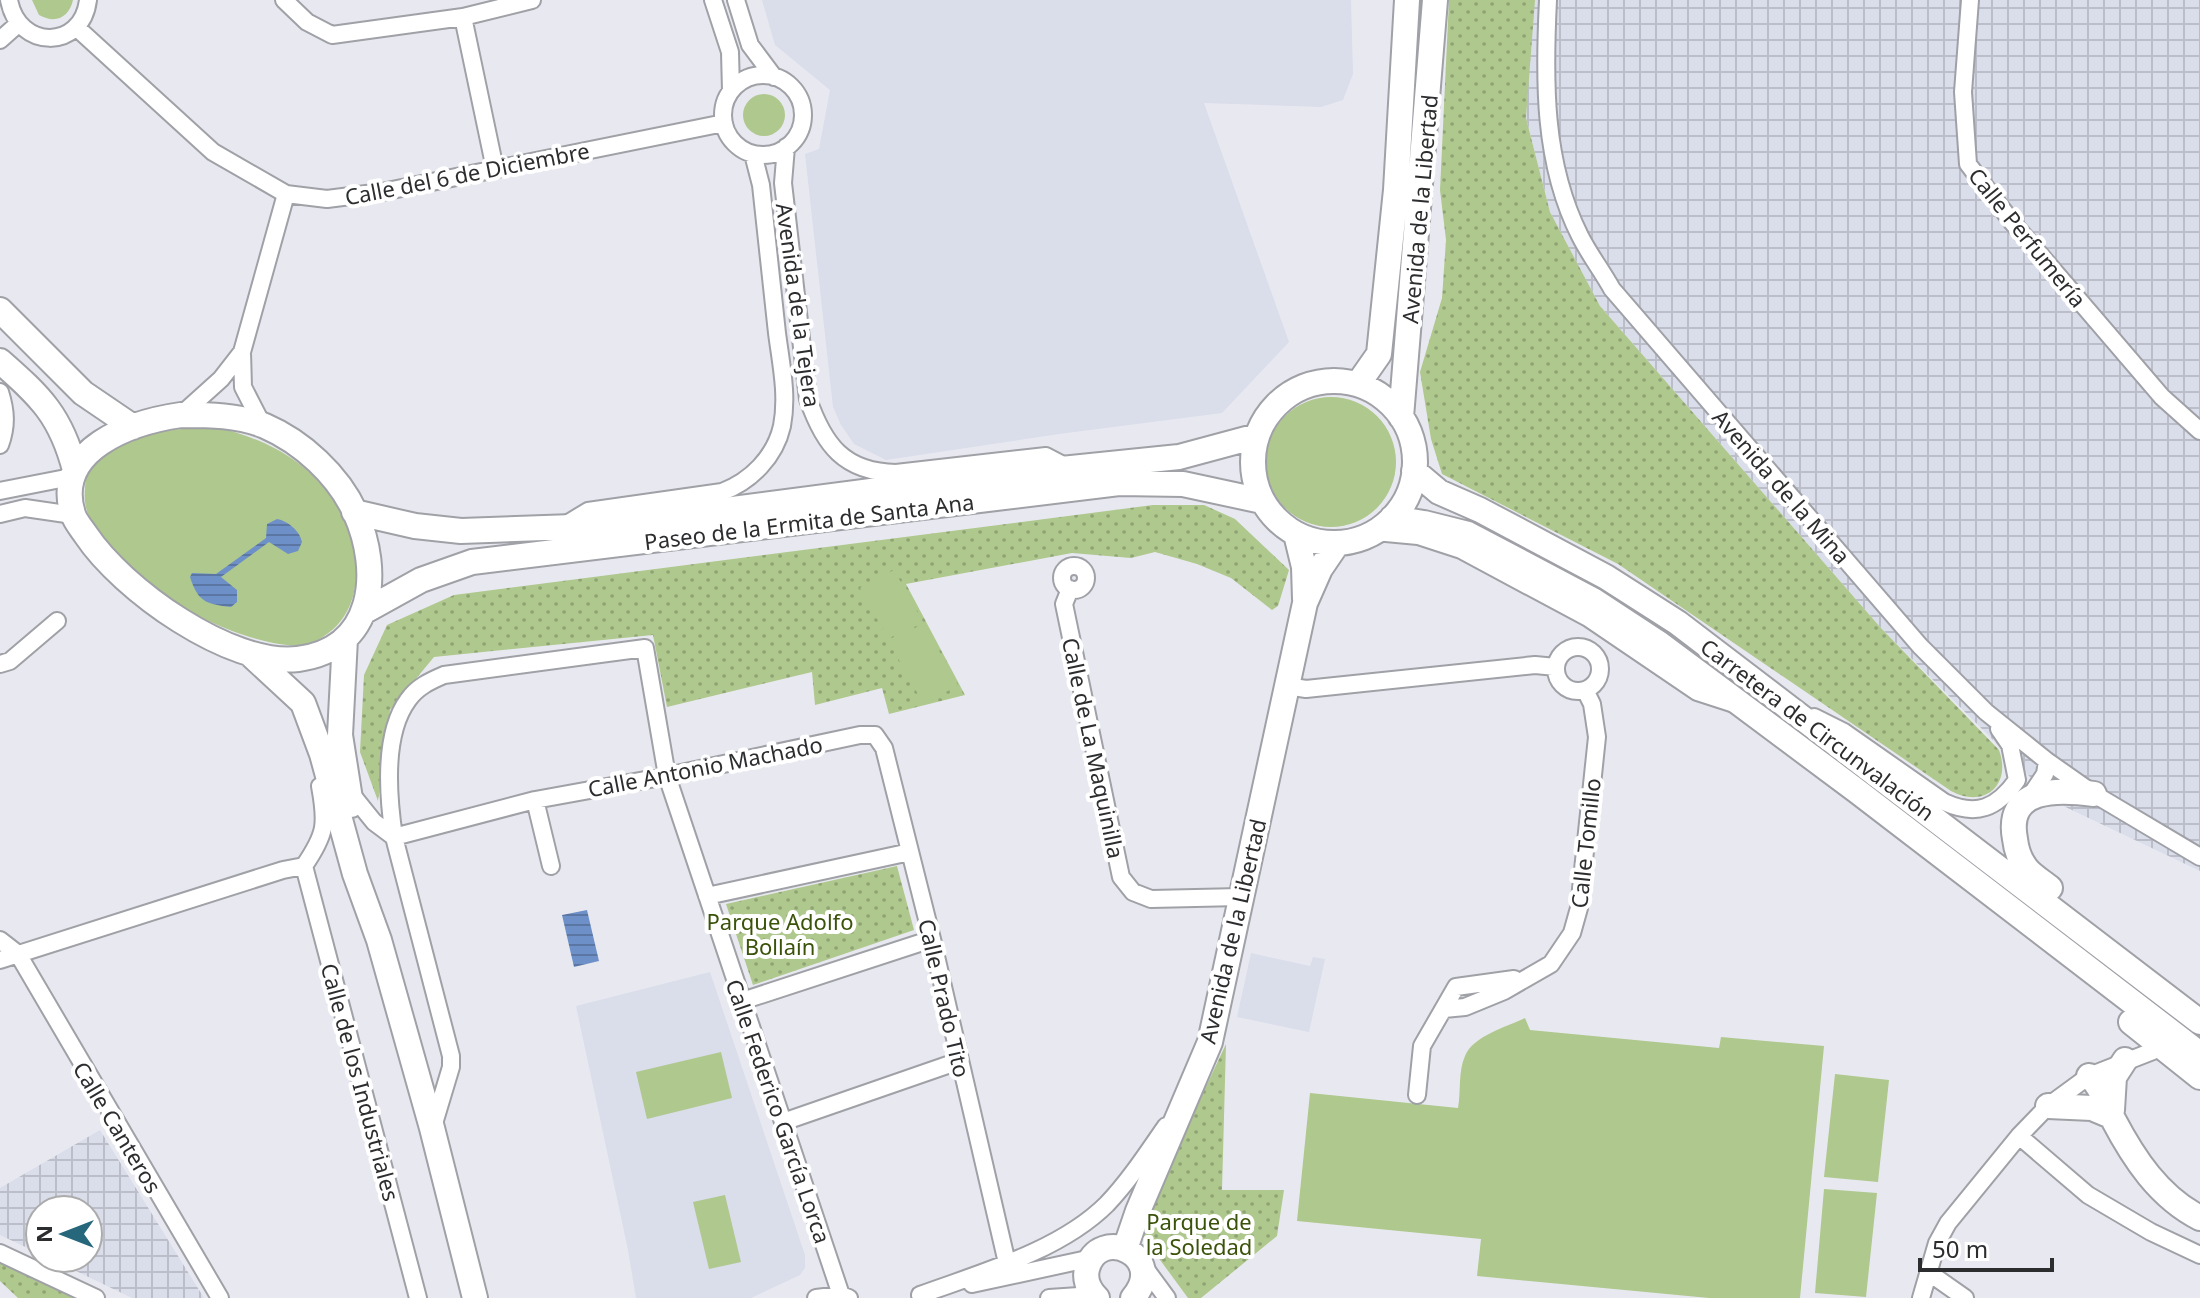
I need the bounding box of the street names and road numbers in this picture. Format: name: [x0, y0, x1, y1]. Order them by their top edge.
street label: Avenida de la Libertad: [1394, 93, 1444, 325]
street label: Calle del 6 de Diciembre: [342, 135, 592, 211]
street label: Calle Perfumería: [1962, 161, 2094, 313]
street label: Avenida de la Tejera: [770, 201, 828, 409]
street label: Avenida de la Mina: [1707, 402, 1857, 570]
street label: Paseo de la Ermita de Santa Ana: [642, 486, 976, 556]
street label: Carretera de Circunvalación: [1695, 631, 1941, 827]
street label: Calle de La Maquinilla: [1056, 635, 1132, 861]
street label: Calle Antonio Machado: [585, 729, 825, 803]
street label: Calle Tomillo: [1563, 776, 1607, 910]
street label: Avenida de la Libertad: [1192, 816, 1272, 1046]
street label: Calle Prado Tito: [912, 916, 978, 1080]
street label: Calle de los Industriales: [315, 960, 407, 1204]
street label: Calle Federico García Lorca: [720, 975, 838, 1247]
street label: Calle Canteros: [67, 1056, 169, 1198]

